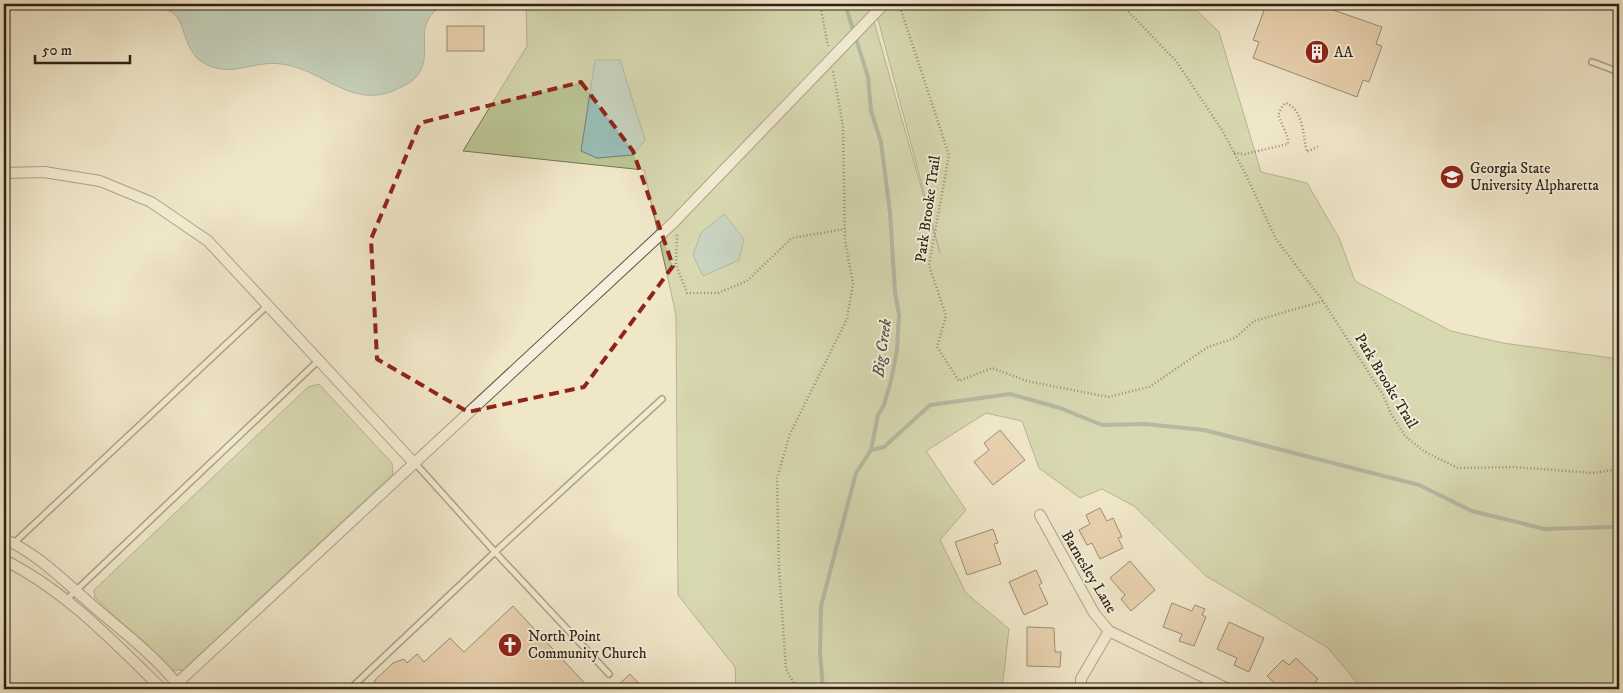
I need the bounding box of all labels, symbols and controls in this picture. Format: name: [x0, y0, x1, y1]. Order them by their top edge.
scale bar: [35, 32, 130, 64]
building icon: AA: [1304, 39, 1330, 65]
text: 50 m: [42, 41, 72, 60]
place label: AA: [1334, 43, 1354, 62]
street label: Park Brooke Trail: [911, 154, 945, 264]
place label: Georgia State University Alpharetta: [1470, 159, 1599, 195]
school or university icon: Georgia State University Alpharetta: [1439, 164, 1465, 190]
water label: Big Creek: [868, 317, 896, 379]
street label: Park Brooke Trail: [1350, 330, 1422, 432]
street label: Barnesley Lane: [1057, 527, 1121, 617]
place label: North Point Community Church: [528, 627, 647, 663]
church icon: North Point Community Church: [497, 632, 523, 658]

